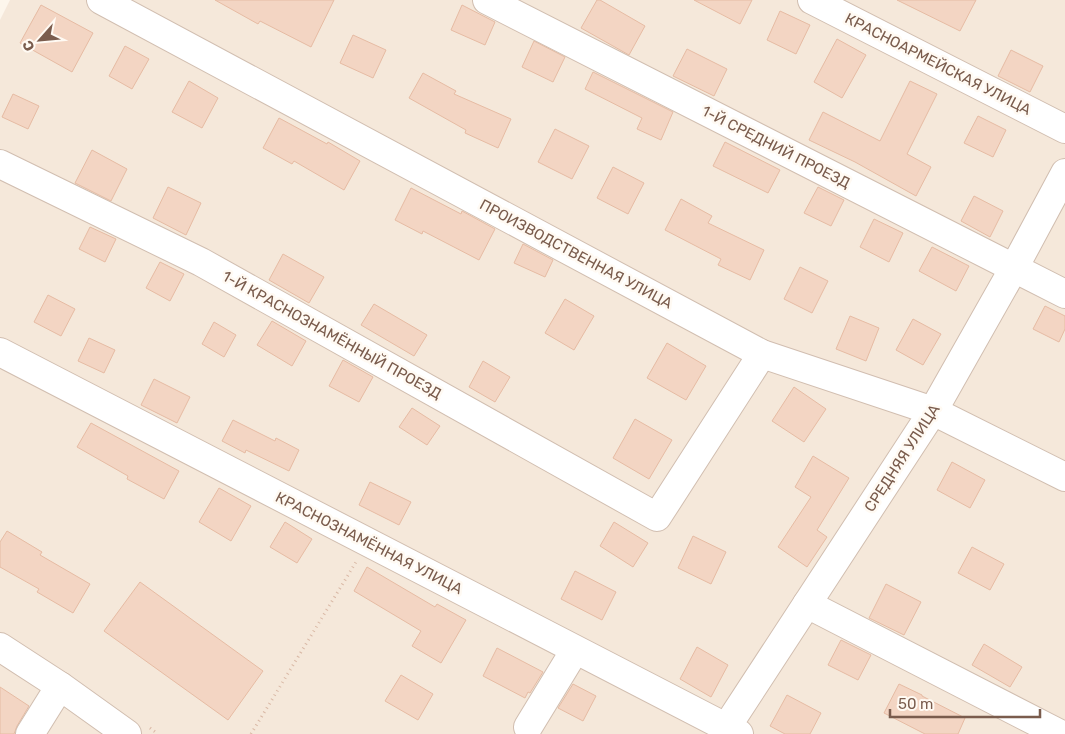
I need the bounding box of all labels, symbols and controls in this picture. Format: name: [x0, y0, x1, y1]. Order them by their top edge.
street label: КРАСНОАРМЕЙСКАЯ УЛИЦА: [842, 9, 1034, 119]
north arrow: [15, 15, 65, 65]
text: С: [19, 37, 39, 54]
street label: 1-Й СРЕДНИЙ ПРОЕЗД: [699, 102, 853, 192]
street label: ПРОИЗВОДСТВЕННАЯ УЛИЦА: [477, 195, 675, 313]
street label: 1-Й КРАСНОЗНАМЁННЫЙ ПРОЕЗД: [219, 267, 445, 403]
street label: СРЕДНЯЯ УЛИЦА: [861, 401, 943, 515]
street label: КРАСНОЗНАМЁННАЯ УЛИЦА: [273, 488, 465, 598]
scale bar: [890, 686, 1040, 718]
text: 50 m: [898, 695, 933, 713]

